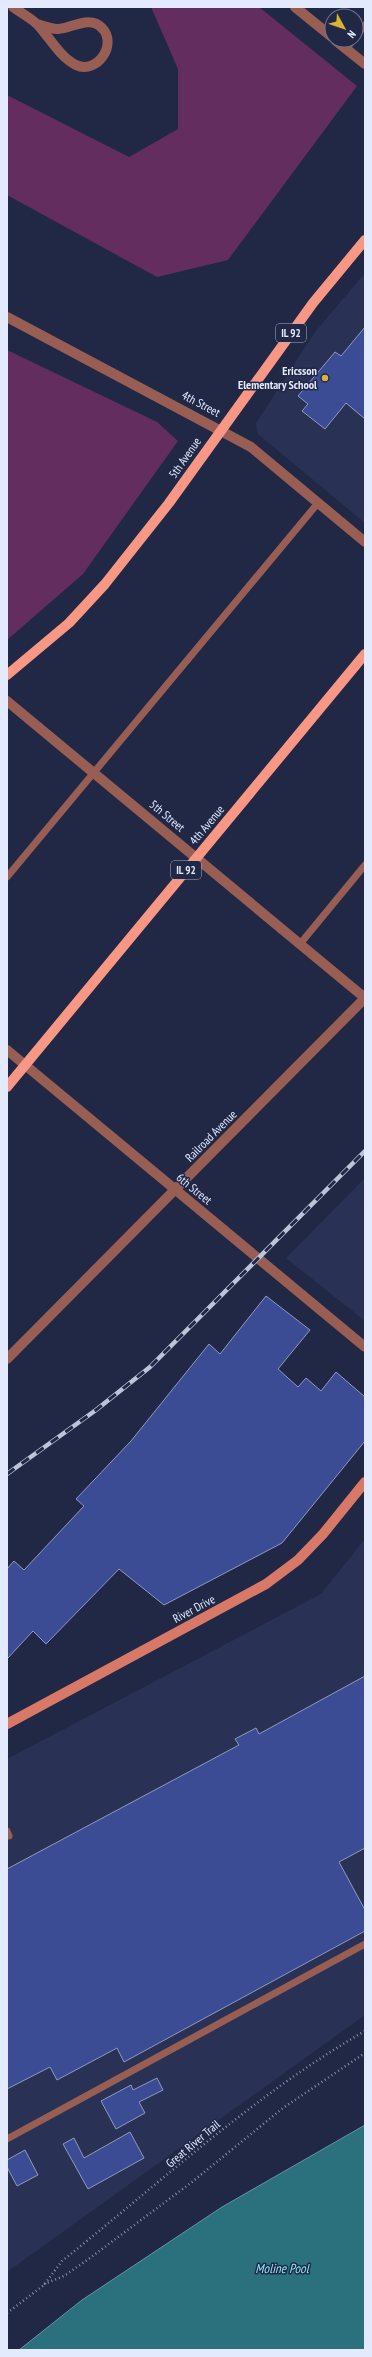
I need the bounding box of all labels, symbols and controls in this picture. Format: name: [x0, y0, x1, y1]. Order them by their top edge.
north arrow: [324, 8, 364, 48]
text: N: [344, 28, 359, 41]
road number: IL 92: [276, 324, 306, 342]
place label: Ericsson Elementary School: [238, 363, 317, 392]
marker: Ericsson Elementary School: [320, 373, 330, 383]
street label: 4th Street: [179, 387, 224, 420]
street label: 5th Avenue: [165, 434, 204, 481]
street label: 5th Street: [147, 797, 189, 835]
street label: 4th Avenue: [186, 802, 227, 847]
road number: IL 92: [171, 861, 201, 879]
street label: Railroad Avenue: [182, 1107, 240, 1165]
street label: 6th Street: [174, 1170, 216, 1208]
street label: River Drive: [170, 1591, 217, 1626]
street label: Great River Trail: [163, 2116, 223, 2171]
water label: Moline Pool: [255, 2260, 311, 2277]

